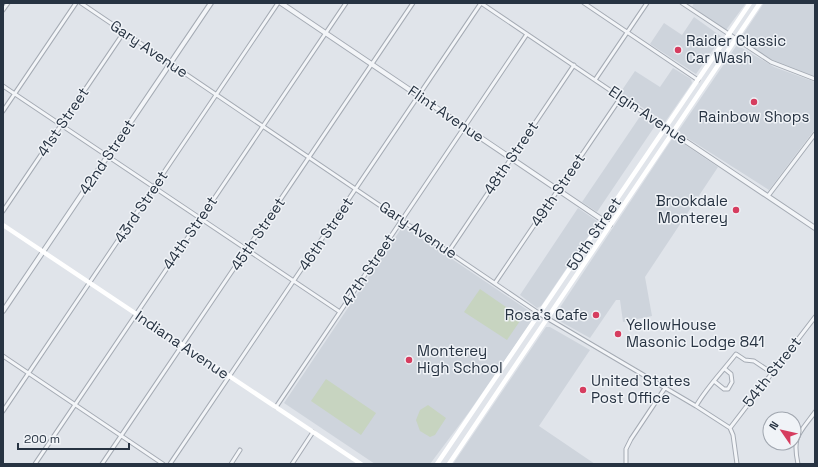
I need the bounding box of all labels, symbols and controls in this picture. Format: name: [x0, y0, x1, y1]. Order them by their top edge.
street label: Gary Avenue: [107, 16, 192, 82]
place label: Raider Classic Car Wash: [686, 31, 786, 67]
marker: Raider Classic Car Wash: [673, 45, 683, 55]
street label: Flint Avenue: [405, 81, 488, 146]
street label: Elgin Avenue: [605, 81, 692, 148]
street label: 41st Street: [32, 83, 93, 160]
marker: Rainbow Shops: [749, 97, 759, 107]
place label: Rainbow Shops: [699, 107, 810, 126]
street label: 42nd Street: [74, 115, 139, 198]
street label: 48th Street: [479, 117, 542, 198]
street label: 49th Street: [526, 149, 589, 230]
street label: 43rd Street: [109, 167, 172, 247]
place label: Brookdale Monterey: [656, 191, 728, 227]
street label: 44th Street: [158, 192, 221, 273]
street label: 45th Street: [226, 193, 289, 274]
street label: 46th Street: [294, 193, 357, 274]
street label: 50th Street: [562, 193, 625, 274]
street label: Gary Avenue: [376, 197, 461, 263]
marker: Brookdale Monterey: [731, 205, 741, 215]
street label: 47th Street: [336, 230, 399, 310]
place label: Rosa's Cafe: [505, 305, 588, 324]
street label: Indiana Avenue: [132, 306, 233, 383]
marker: Rosa's Cafe: [591, 310, 601, 320]
place label: YellowHouse Masonic Lodge 841: [626, 315, 764, 351]
marker: YellowHouse Masonic Lodge 841: [613, 329, 623, 339]
street label: 54th Street: [738, 333, 805, 411]
place label: Monterey High School: [417, 341, 503, 377]
marker: Monterey High School: [404, 355, 414, 365]
place label: United States Post Office: [591, 371, 691, 407]
marker: United States Post Office: [578, 385, 588, 395]
north arrow: [762, 411, 802, 451]
text: N: [766, 418, 782, 432]
scale bar: [18, 425, 129, 451]
text: 200 m: [24, 431, 60, 447]

